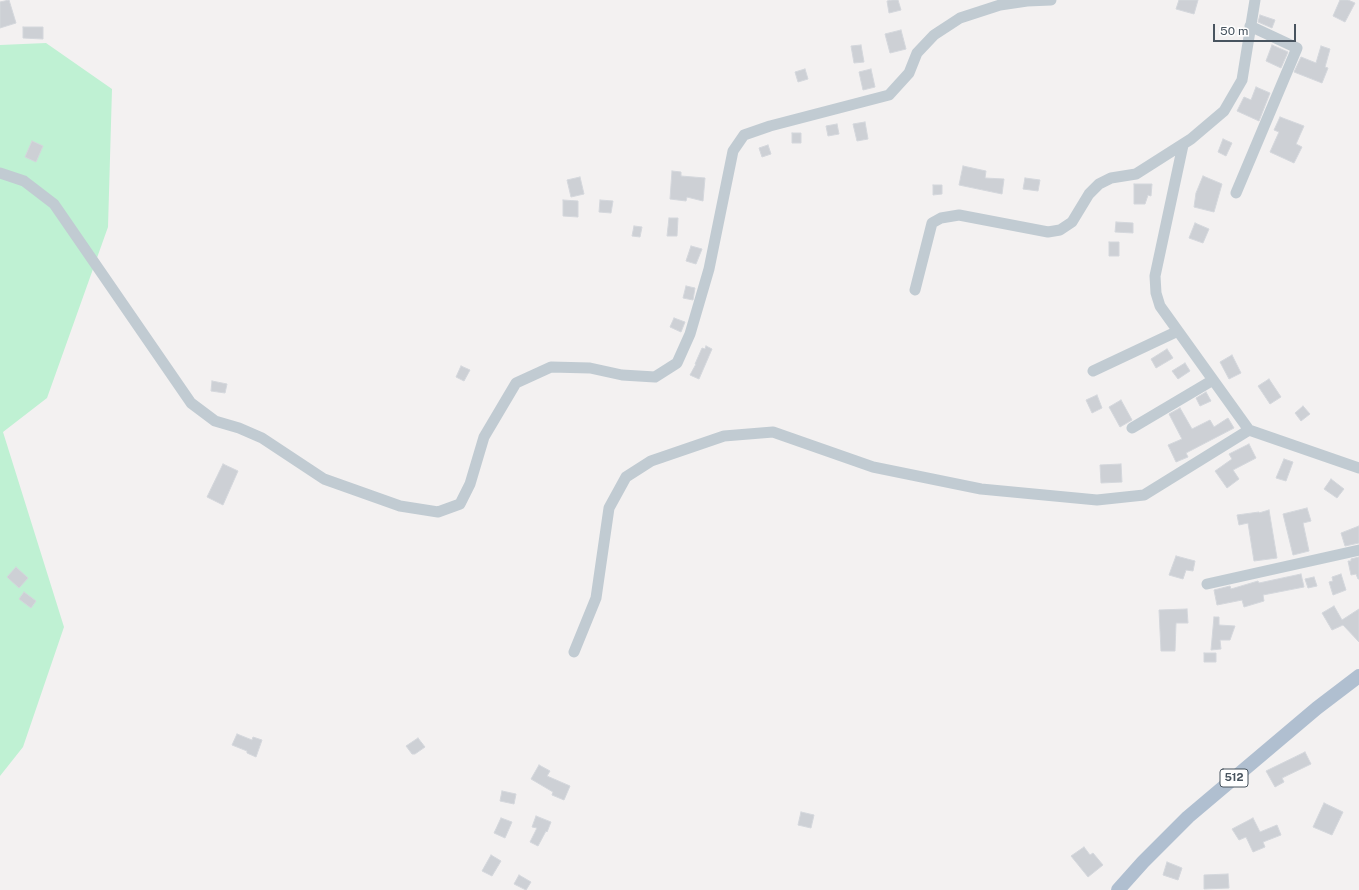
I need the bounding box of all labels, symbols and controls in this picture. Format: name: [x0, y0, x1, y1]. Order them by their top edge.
scale bar: [1215, 16, 1298, 42]
text: 50 m: [1220, 24, 1248, 38]
road number: 512: [1220, 769, 1248, 787]

